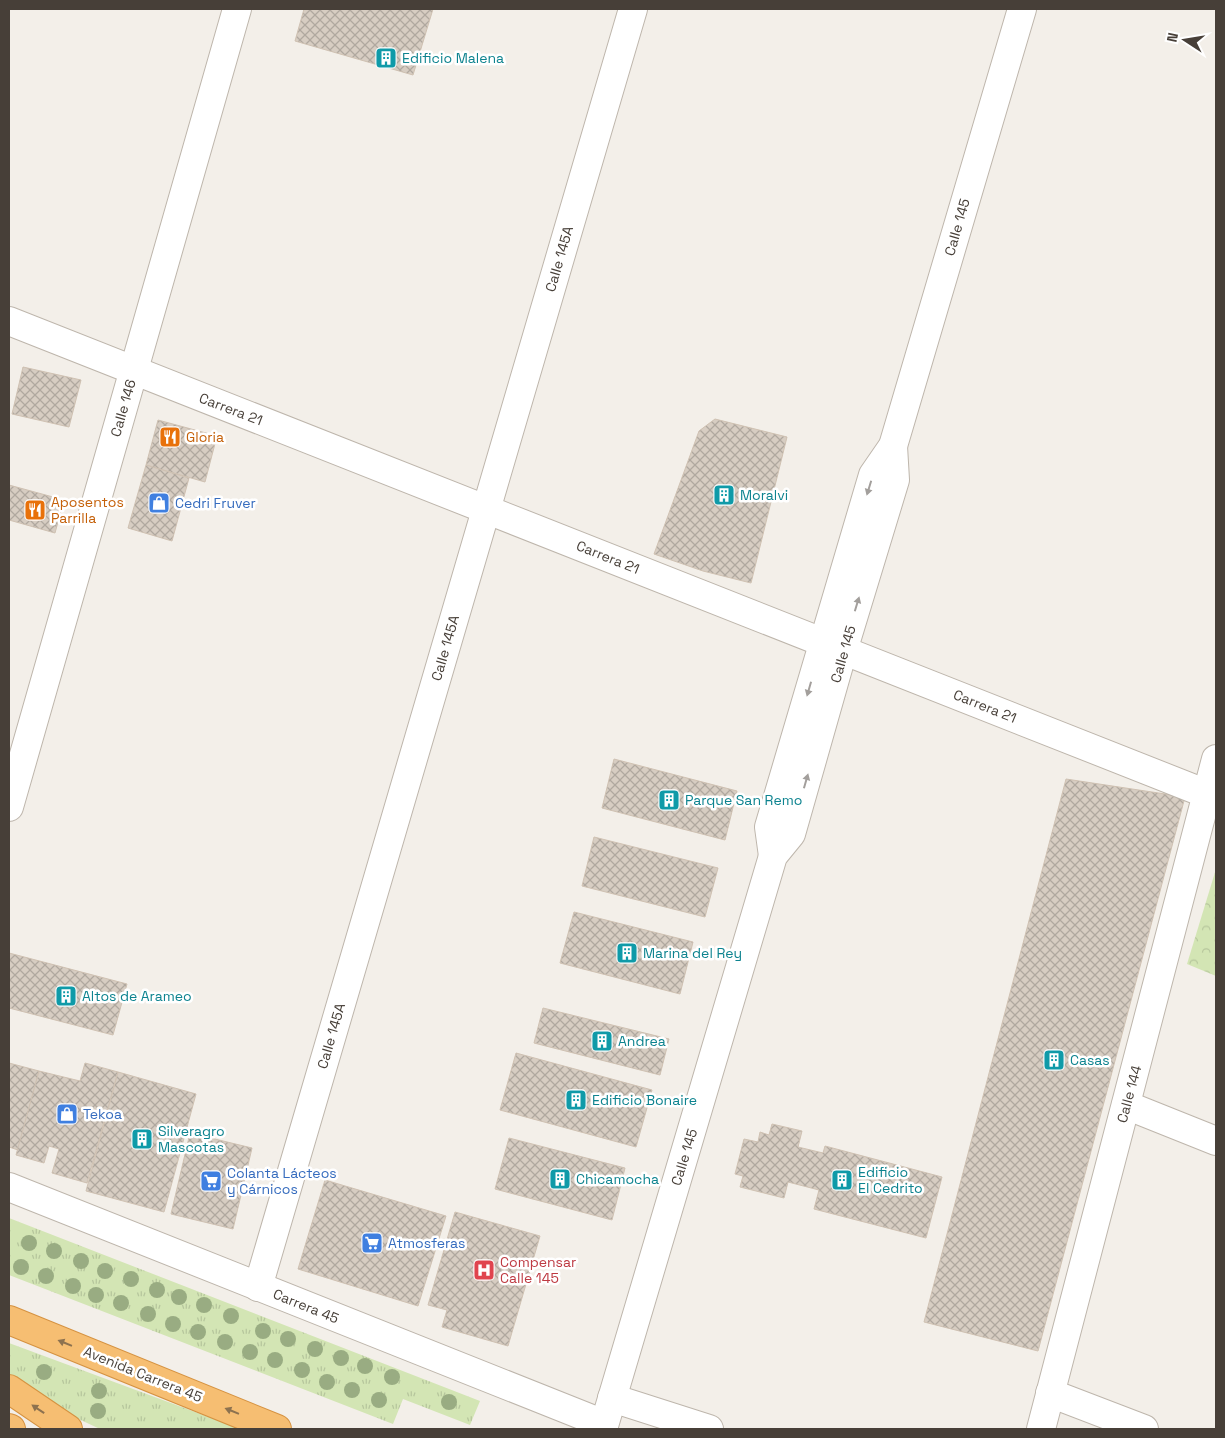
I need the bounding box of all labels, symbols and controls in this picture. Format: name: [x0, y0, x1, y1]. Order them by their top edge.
north arrow: [1160, 15, 1210, 65]
text: N: [1163, 31, 1182, 44]
building icon: Edificio Malena: [374, 46, 398, 70]
place label: Edificio Malena: [402, 49, 504, 67]
street label: Calle 145: [940, 196, 974, 258]
street label: Calle 145A: [541, 224, 577, 294]
street label: Calle 146: [106, 377, 140, 439]
street label: Carrera 21: [197, 389, 265, 429]
restaurant icon: Gloria: [158, 425, 182, 449]
place label: Gloria: [186, 428, 224, 446]
one-way arrow: [864, 481, 872, 496]
building icon: Moralvi: [712, 483, 736, 507]
place label: Moralvi: [740, 486, 788, 504]
shop icon: Cedri Fruver: [147, 491, 171, 515]
place label: Aposentos Parrilla: [51, 493, 124, 527]
place label: Cedri Fruver: [175, 494, 256, 512]
restaurant icon: Aposentos Parrilla: [23, 498, 47, 522]
street label: Carrera 21: [574, 536, 642, 578]
one-way arrow: [854, 597, 862, 612]
street label: Calle 145A: [427, 613, 463, 683]
street label: Calle 145: [826, 623, 860, 685]
one-way arrow: [805, 682, 813, 697]
street label: Carrera 21: [951, 685, 1019, 727]
one-way arrow: [803, 774, 811, 789]
building icon: Parque San Remo: [657, 788, 681, 812]
place label: Parque San Remo: [685, 791, 802, 809]
building icon: Marina del Rey: [615, 941, 639, 965]
place label: Marina del Rey: [643, 944, 742, 962]
building icon: Altos de Arameo: [54, 984, 78, 1008]
place label: Altos de Arameo: [82, 987, 192, 1005]
street label: Calle 145A: [313, 1001, 349, 1071]
building icon: Andrea: [590, 1029, 614, 1053]
place label: Andrea: [618, 1032, 666, 1050]
building icon: Casas: [1042, 1048, 1066, 1072]
place label: Casas: [1070, 1051, 1110, 1069]
street label: Calle 144: [1113, 1063, 1145, 1125]
building icon: Edificio Bonaire: [564, 1088, 588, 1112]
place label: Edificio Bonaire: [592, 1091, 697, 1109]
shop icon: Tekoa: [55, 1102, 79, 1126]
place label: Tekoa: [83, 1105, 122, 1123]
place label: Silveragro Mascotas: [158, 1122, 225, 1156]
street label: Calle 145: [667, 1126, 701, 1188]
building icon: Silveragro Mascotas: [130, 1127, 154, 1151]
place label: Edificio El Cedrito: [858, 1163, 923, 1197]
place label: Colanta Lácteos y Cárnicos: [227, 1164, 337, 1198]
building icon: Chicamocha: [548, 1167, 572, 1191]
building icon: Edificio El Cedrito: [830, 1168, 854, 1192]
supermarket icon: Colanta Lácteos y Cárnicos: [199, 1169, 223, 1193]
place label: Chicamocha: [576, 1170, 659, 1188]
supermarket icon: Atmosferas: [360, 1231, 384, 1255]
place label: Atmosferas: [388, 1234, 465, 1252]
place label: Compensar Calle 145: [500, 1253, 576, 1287]
hospital icon: Compensar Calle 145: [472, 1258, 496, 1282]
street label: Carrera 45: [270, 1285, 342, 1327]
one-way arrow: [58, 1338, 72, 1346]
street label: Avenida Carrera 45: [81, 1342, 205, 1406]
one-way arrow: [32, 1404, 45, 1414]
one-way arrow: [225, 1406, 239, 1414]

